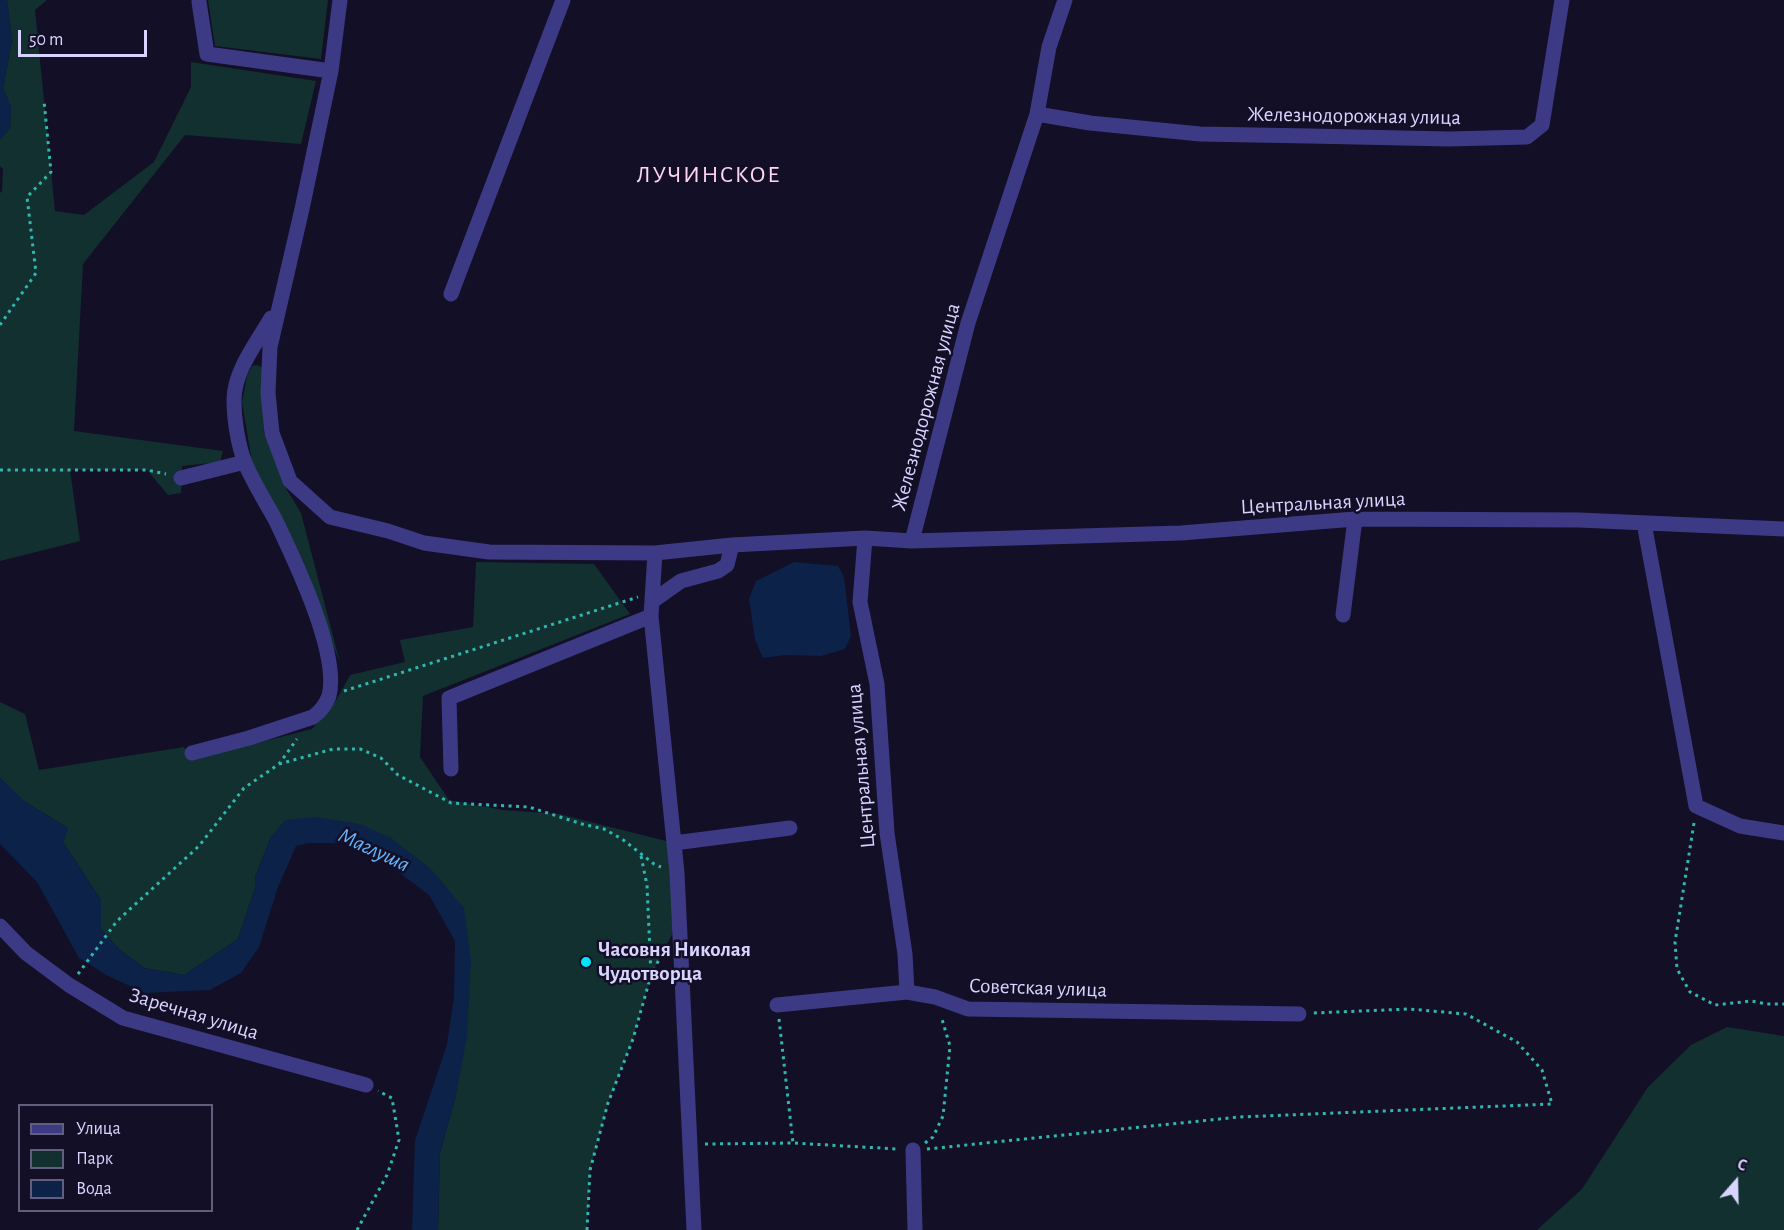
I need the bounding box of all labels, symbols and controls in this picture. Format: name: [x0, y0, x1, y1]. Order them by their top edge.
scale bar: [21, 18, 150, 56]
text: 50 m: [29, 31, 63, 49]
street label: Железнодорожная улица: [1247, 102, 1461, 130]
district label: ЛУЧИНСКОЕ: [637, 161, 781, 189]
street label: Железнодорожная улица: [886, 300, 966, 514]
street label: Центральная улица: [1240, 486, 1406, 520]
street label: Центральная улица: [841, 683, 881, 849]
water label: Маглуша: [334, 822, 414, 878]
place label: Часовня Николая Чудотворца: [598, 937, 751, 987]
marker: Часовня Николая Чудотворца: [579, 955, 593, 969]
street label: Советская улица: [968, 973, 1108, 1003]
street label: Заречная улица: [126, 982, 262, 1046]
legend: [18, 1104, 213, 1212]
text: Улица: [76, 1120, 121, 1138]
text: Парк: [76, 1150, 113, 1168]
north arrow: [1706, 1152, 1766, 1212]
text: С: [1735, 1156, 1749, 1174]
text: Вода: [76, 1180, 112, 1198]

